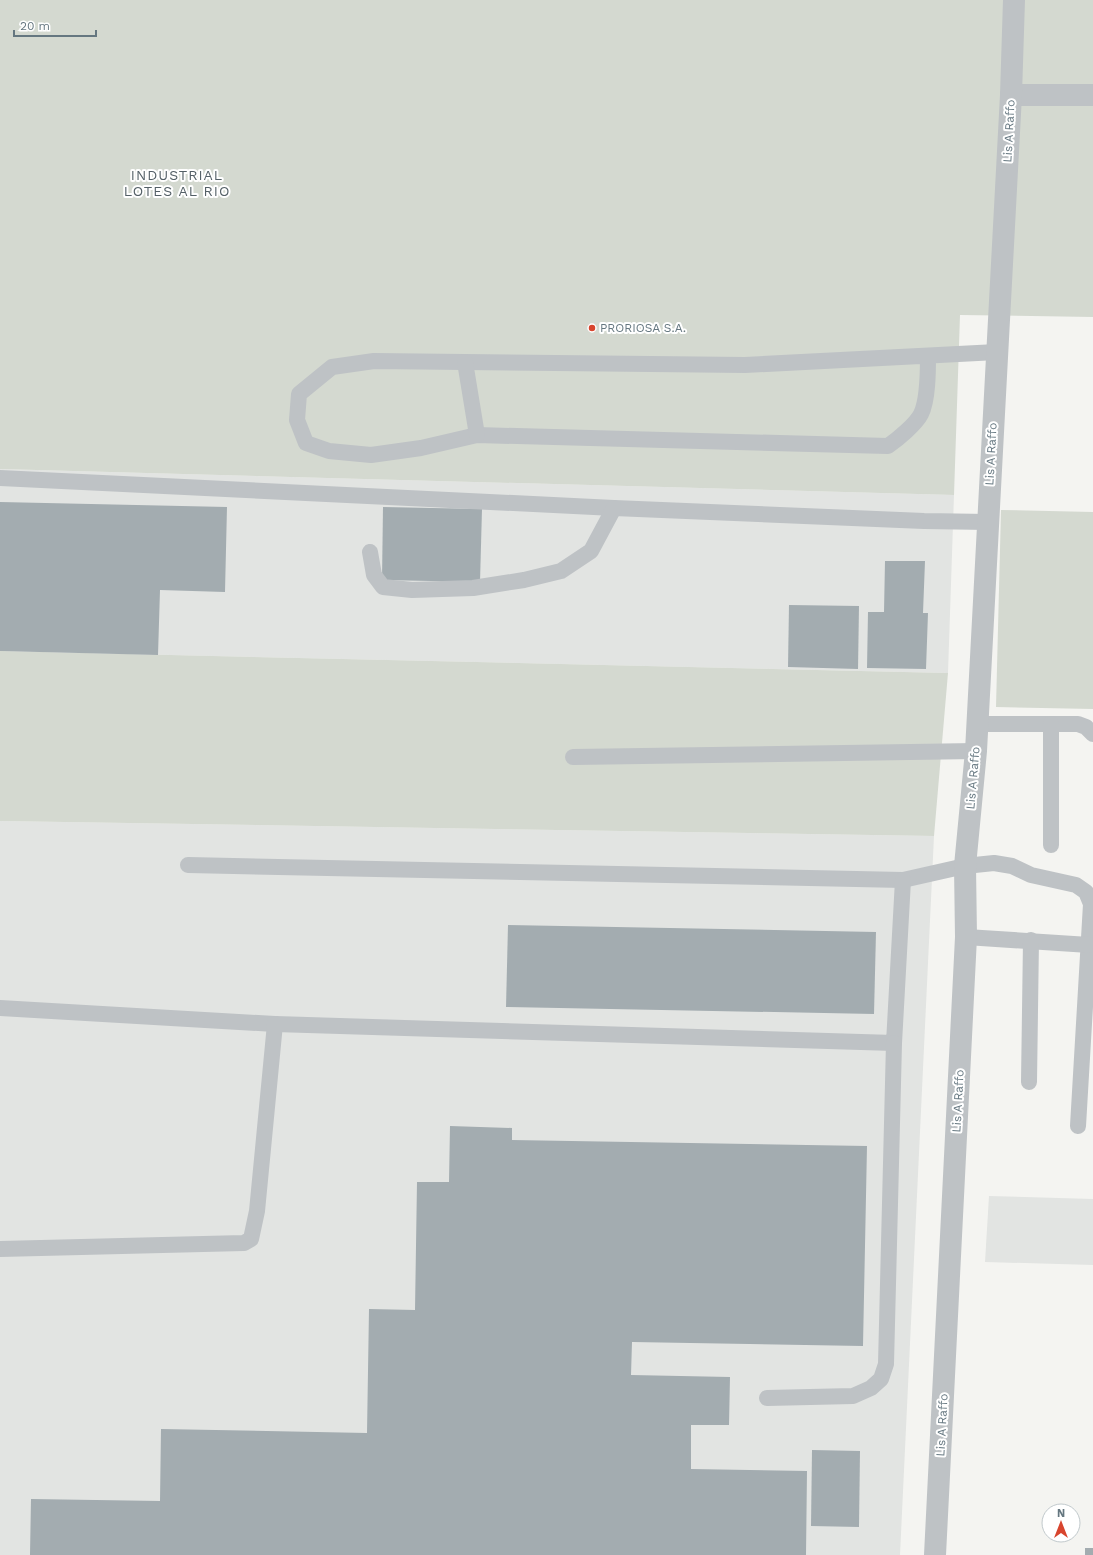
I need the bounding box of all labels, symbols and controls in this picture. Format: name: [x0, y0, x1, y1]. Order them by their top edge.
scale bar: [14, 12, 96, 38]
text: 20 m: [20, 19, 50, 33]
street label: Lis A Raffo: [1000, 99, 1018, 163]
district label: INDUSTRIAL LOTES AL RIO: [124, 167, 230, 199]
place label: PRORIOSA S.A.: [600, 321, 686, 335]
marker: PRORIOSA S.A.: [587, 323, 597, 333]
street label: Lis A Raffo: [982, 422, 1000, 486]
street label: Lis A Raffo: [963, 746, 983, 810]
street label: Lis A Raffo: [949, 1069, 967, 1133]
street label: Lis A Raffo: [933, 1393, 951, 1457]
north arrow: [1041, 1503, 1081, 1543]
text: N: [1057, 1507, 1065, 1520]

